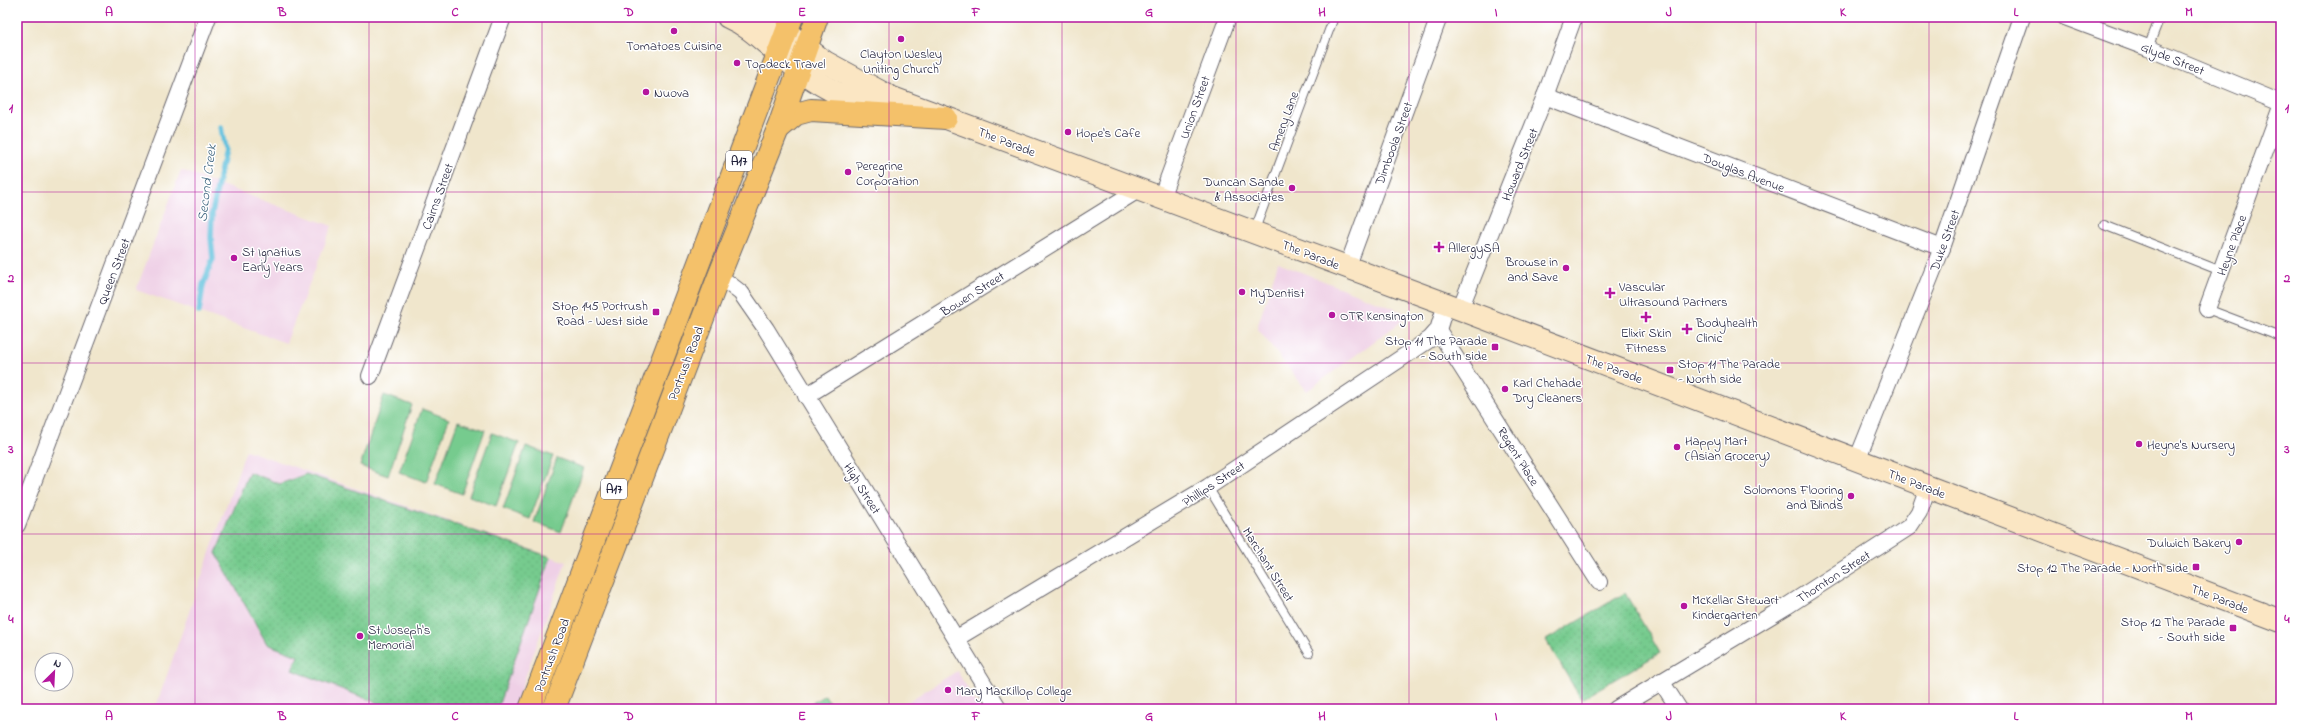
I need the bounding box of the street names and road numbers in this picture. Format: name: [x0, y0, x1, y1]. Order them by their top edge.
street label: Glyde Street: [2137, 38, 2208, 82]
street label: Union Street: [1175, 73, 1216, 142]
street label: Amery Lane: [1265, 89, 1305, 154]
street label: Dimboola Street: [1370, 99, 1418, 189]
street label: The Parade: [975, 123, 1038, 162]
street label: Howard Street: [1497, 125, 1544, 204]
street label: Douglas Avenue: [1698, 149, 1788, 199]
road number: A17: [726, 151, 752, 171]
street label: Cairns Street: [418, 160, 459, 232]
street label: Duke Street: [1925, 206, 1966, 275]
street label: Heyne Place: [2213, 212, 2253, 279]
street label: Queen Street: [93, 235, 136, 308]
street label: The Parade: [1279, 236, 1342, 275]
street label: Bowen Street: [936, 267, 1009, 322]
street label: Portrush Road: [664, 323, 709, 403]
street label: The Parade: [1582, 350, 1645, 389]
street label: Regent Place: [1491, 424, 1543, 491]
street label: Phillips Street: [1179, 456, 1250, 512]
street label: High Street: [838, 459, 885, 519]
street label: The Parade: [1885, 465, 1948, 504]
road number: A17: [601, 479, 627, 499]
street label: Marchant Street: [1237, 524, 1299, 606]
street label: Thornton Street: [1793, 546, 1875, 608]
street label: The Parade: [2188, 580, 2251, 619]
street label: Portrush Road: [530, 615, 575, 695]

